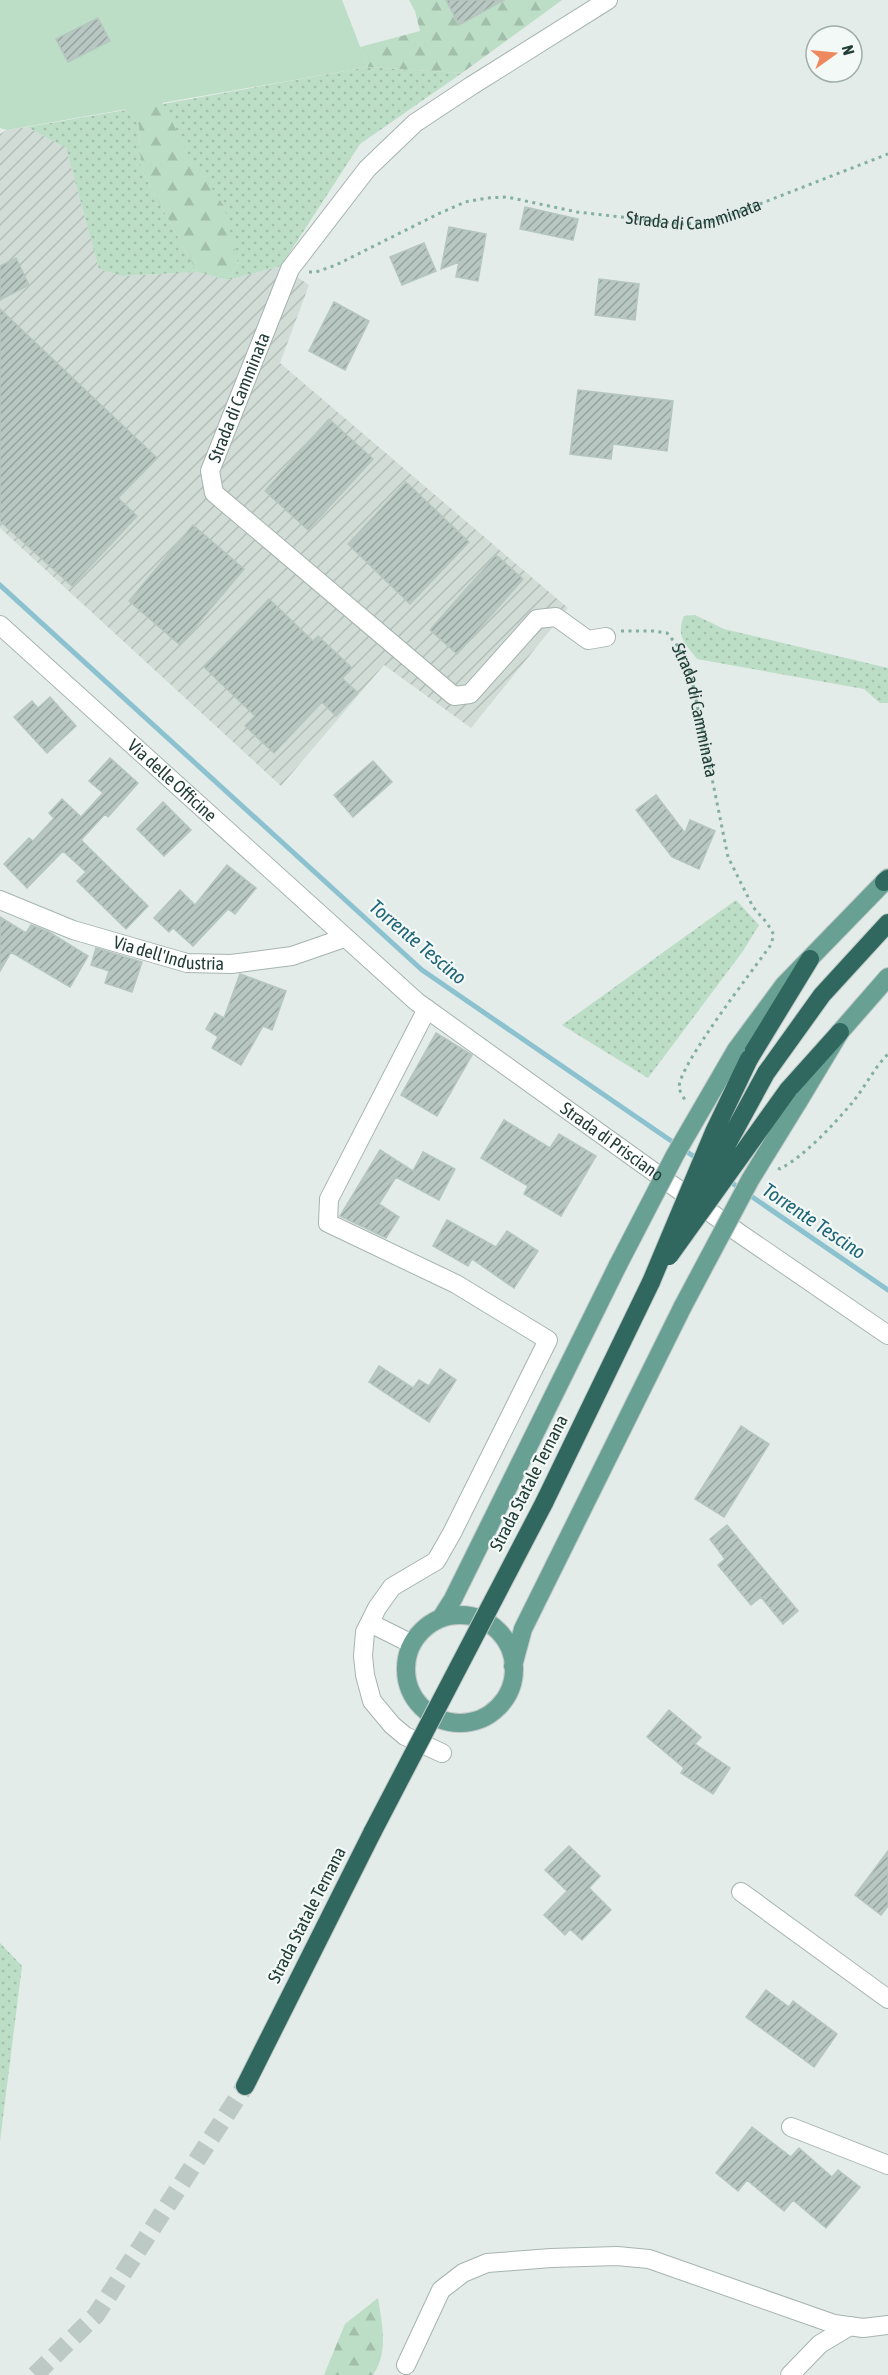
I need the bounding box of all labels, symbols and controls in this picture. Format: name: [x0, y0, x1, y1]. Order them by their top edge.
north arrow: [804, 24, 864, 84]
text: N: [839, 43, 858, 57]
street label: Strada di Camminata: [625, 193, 764, 234]
street label: Strada di Camminata: [203, 330, 274, 465]
street label: Strada di Camminata: [668, 640, 723, 779]
street label: Via delle Officine: [124, 735, 221, 826]
water label: Torrente Tescino: [365, 895, 471, 989]
street label: Via dell'Industria: [111, 931, 224, 974]
street label: Strada di Prisciano: [557, 1097, 668, 1185]
water label: Torrente Tescino: [758, 1178, 870, 1263]
street label: Strada Statale Ternana: [485, 1411, 572, 1554]
street label: Strada Statale Ternana: [263, 1843, 350, 1986]

